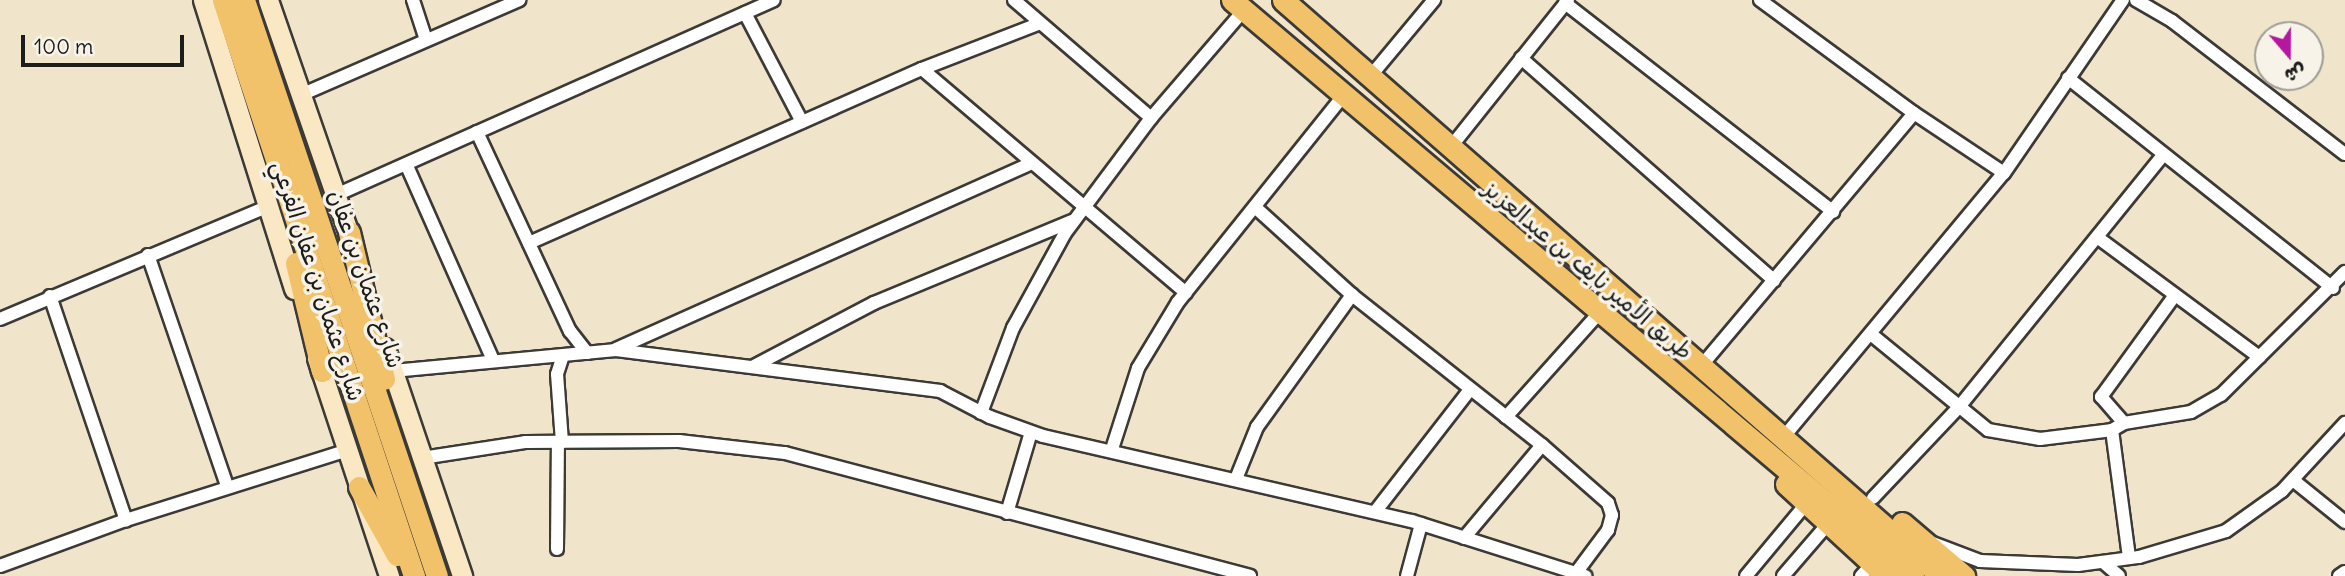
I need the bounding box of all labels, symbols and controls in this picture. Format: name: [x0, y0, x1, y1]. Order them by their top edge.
scale bar: [24, 21, 187, 65]
north arrow: [2254, 21, 2324, 91]
text: 100 m: [34, 33, 93, 60]
text: ش: [2282, 59, 2309, 89]
street label: شارع عثمان بن عفان الفرعي: [266, 157, 370, 405]
street label: طريق الأمير نايف بن عبدالعزيز: [1478, 174, 1698, 366]
street label: شارع عثمان بن عفان: [323, 186, 409, 372]

